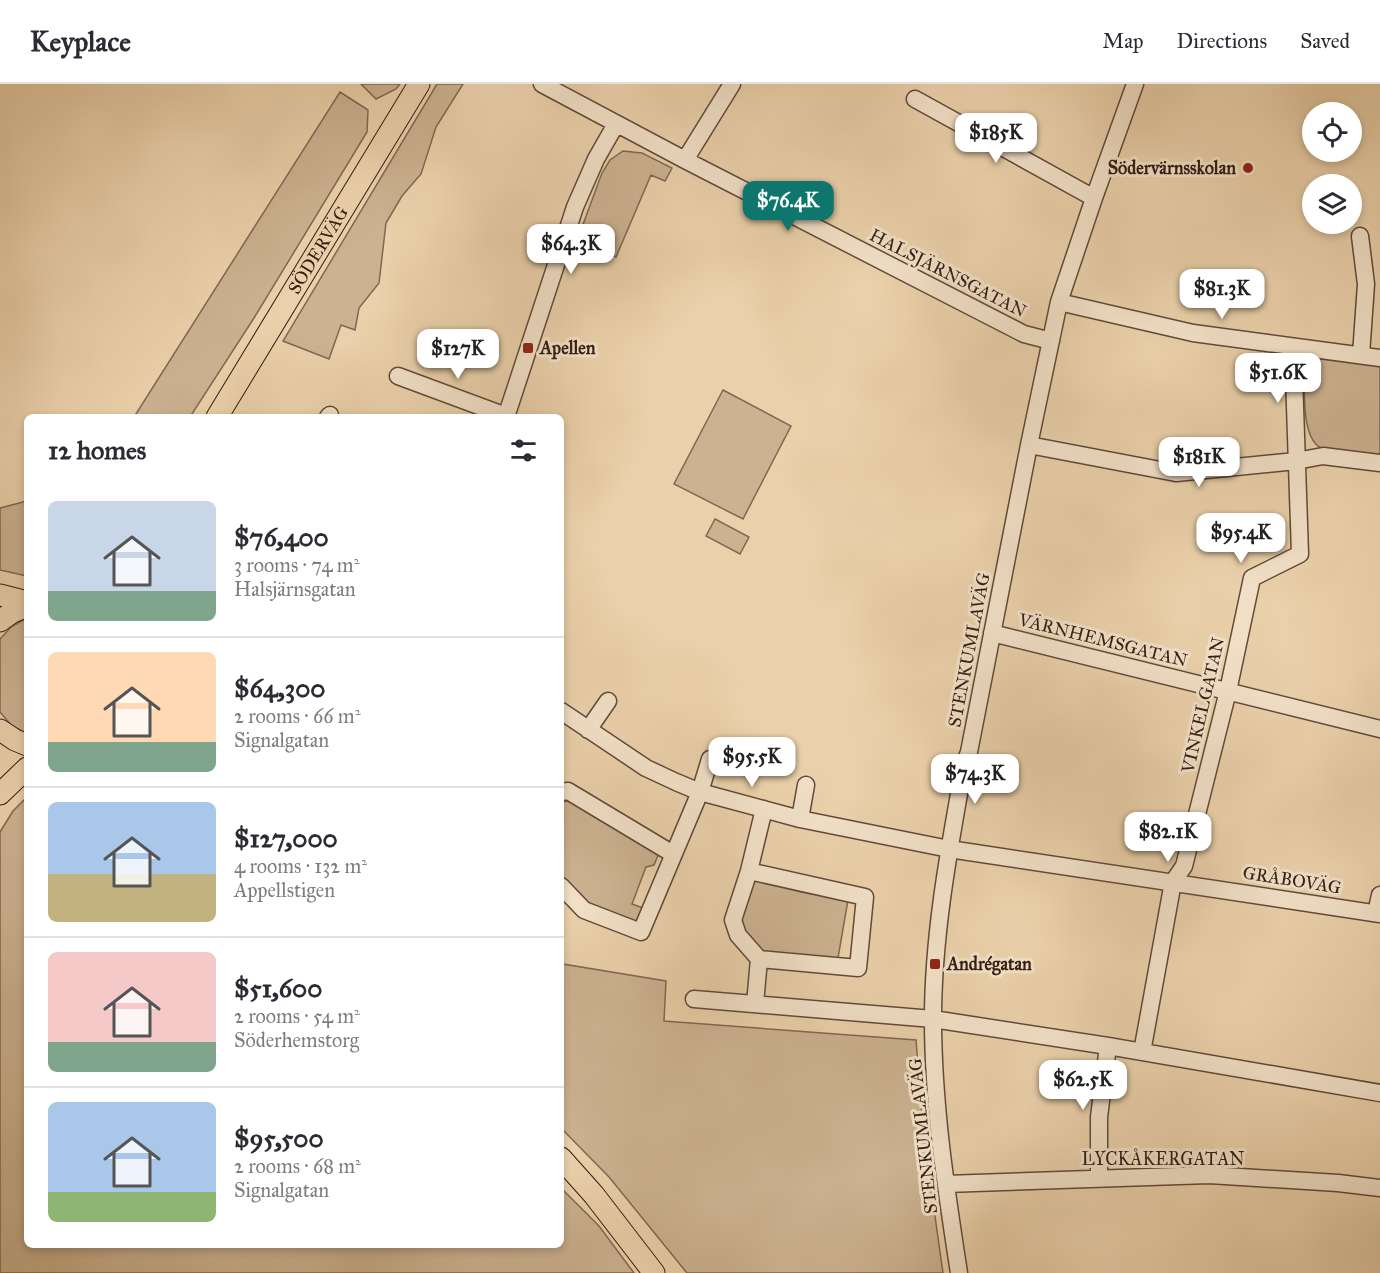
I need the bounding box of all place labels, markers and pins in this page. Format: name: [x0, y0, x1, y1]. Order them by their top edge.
pin: $185K: [954, 113, 1038, 164]
place label: Södervärnsskolan: [1108, 157, 1236, 179]
marker: Södervärnsskolan: [1241, 161, 1255, 175]
pin: $76.4K: [739, 181, 837, 232]
pin: $64.3K: [522, 224, 620, 275]
pin: $81.3K: [1173, 269, 1271, 320]
pin: $127K: [416, 329, 500, 380]
place label: Apellen: [539, 337, 596, 360]
marker: Apellen: [521, 341, 535, 355]
pin: $51.6K: [1229, 353, 1327, 404]
pin: $181K: [1157, 437, 1241, 488]
pin: $95.4K: [1192, 513, 1290, 564]
pin: $95.5K: [703, 737, 801, 788]
pin: $74.3K: [926, 754, 1024, 805]
pin: $82.1K: [1119, 812, 1217, 863]
place label: Andrégatan: [946, 953, 1032, 976]
marker: Andrégatan: [928, 957, 942, 971]
pin: $62.5K: [1034, 1060, 1132, 1111]

